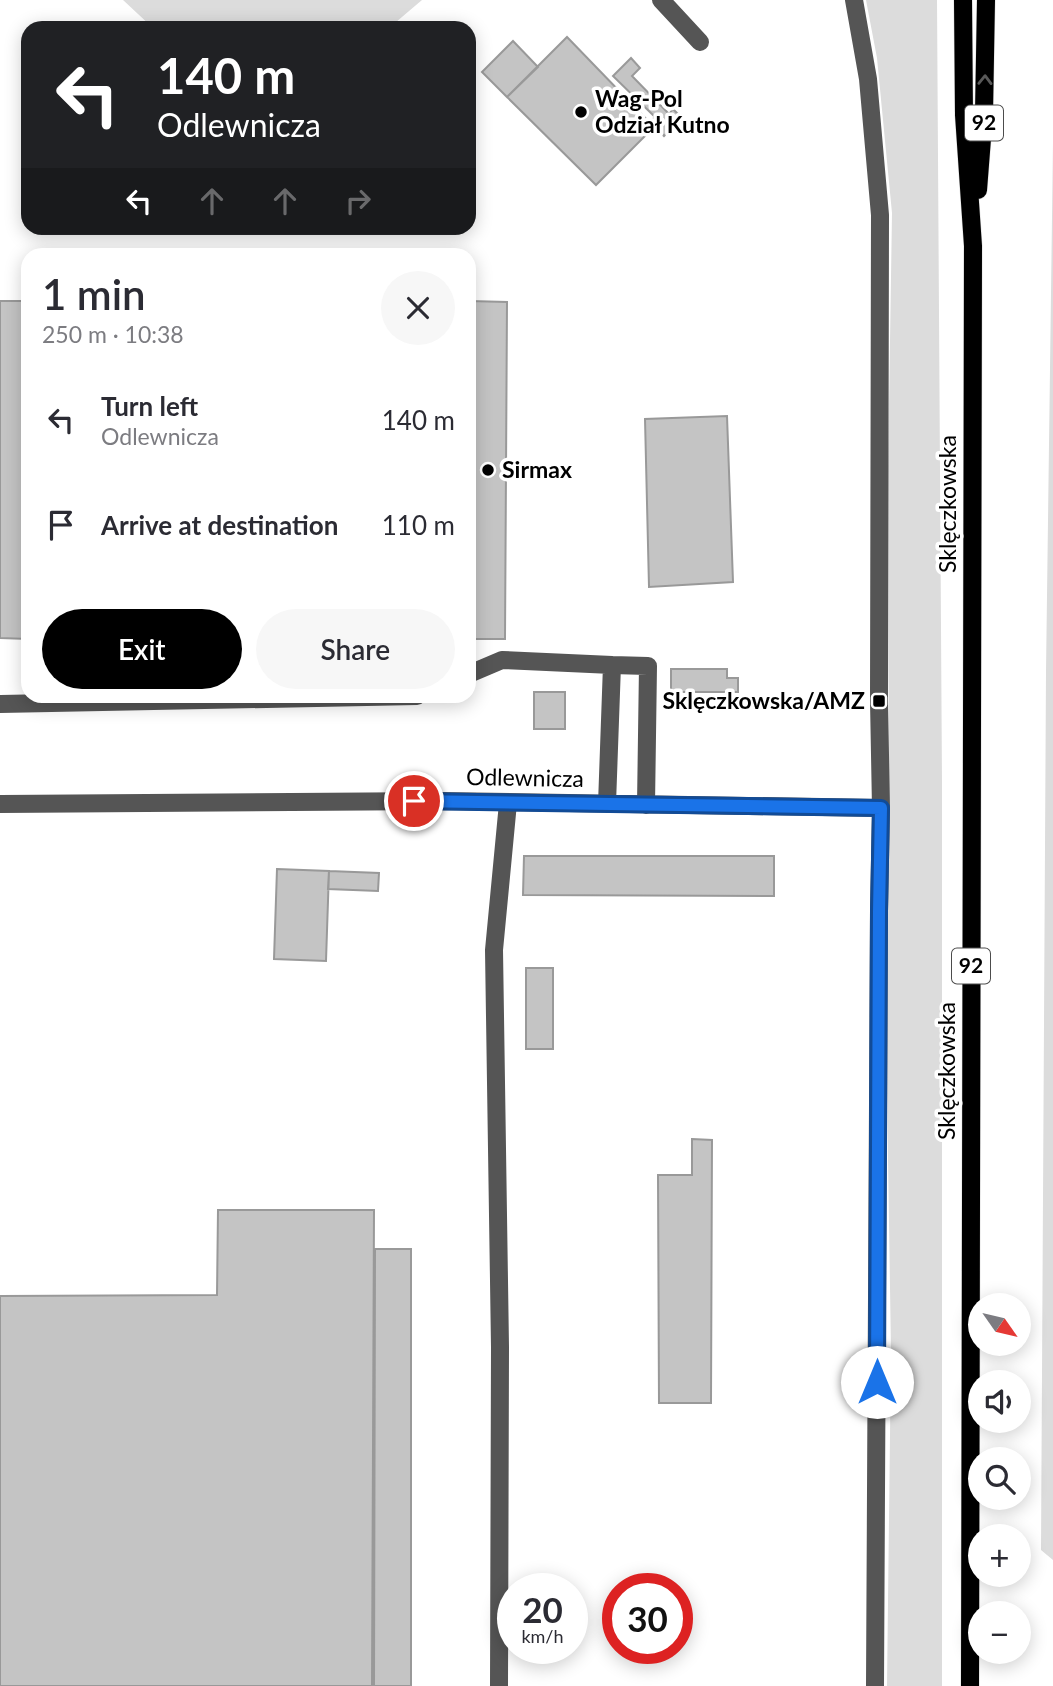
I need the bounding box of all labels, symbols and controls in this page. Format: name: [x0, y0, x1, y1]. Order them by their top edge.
text: 140 m: [157, 46, 295, 104]
icon: left: [42, 49, 133, 140]
one-way arrow: [977, 74, 993, 85]
place label: Wag-Pol Odział Kutno: [595, 84, 730, 138]
marker: Wag-Pol Odział Kutno: [573, 104, 589, 120]
text: Odlewnicza: [157, 105, 321, 144]
road number: 92: [965, 106, 1003, 140]
icon: left: [120, 182, 158, 220]
icon: ahead: [193, 182, 231, 220]
icon: ahead: [266, 182, 304, 220]
icon: right: [339, 182, 377, 220]
text: 1 min: [42, 269, 146, 319]
button: close: [381, 271, 455, 345]
text: 250 m · 10:38: [42, 320, 184, 348]
text: Turn left: [101, 390, 198, 422]
icon: left: [42, 401, 80, 439]
text: 140 m: [382, 404, 455, 436]
text: Odlewnicza: [101, 422, 219, 450]
street label: Sklęczkowska: [933, 435, 961, 573]
place label: Sirmax: [502, 455, 572, 483]
marker: Sirmax: [480, 462, 496, 478]
icon: arrive: [42, 506, 80, 544]
text: Arrive at destination: [101, 509, 338, 541]
text: 110 m: [382, 509, 455, 541]
button: Exit: [42, 609, 242, 689]
button: Share: [256, 609, 455, 689]
place label: Sklęczkowska/AMZ: [662, 686, 865, 714]
marker: Sklęczkowska/AMZ: [871, 693, 887, 709]
street label: Odlewnicza: [466, 762, 584, 792]
pin: [384, 771, 444, 831]
icon: arrive: [395, 782, 433, 820]
road number: 92: [952, 948, 990, 984]
street label: Sklęczkowska: [932, 1002, 960, 1140]
north arrow: [968, 1293, 1031, 1356]
map controls: [968, 1293, 1031, 1664]
position arrow: [840, 1345, 914, 1419]
button: sound: [968, 1370, 1031, 1433]
button: search: [968, 1447, 1031, 1510]
button: +: [968, 1524, 1031, 1587]
speed limit sign: 30: [602, 1573, 693, 1664]
text: 20: [522, 1588, 563, 1630]
button: −: [968, 1601, 1031, 1664]
text: km/h: [521, 1625, 564, 1647]

